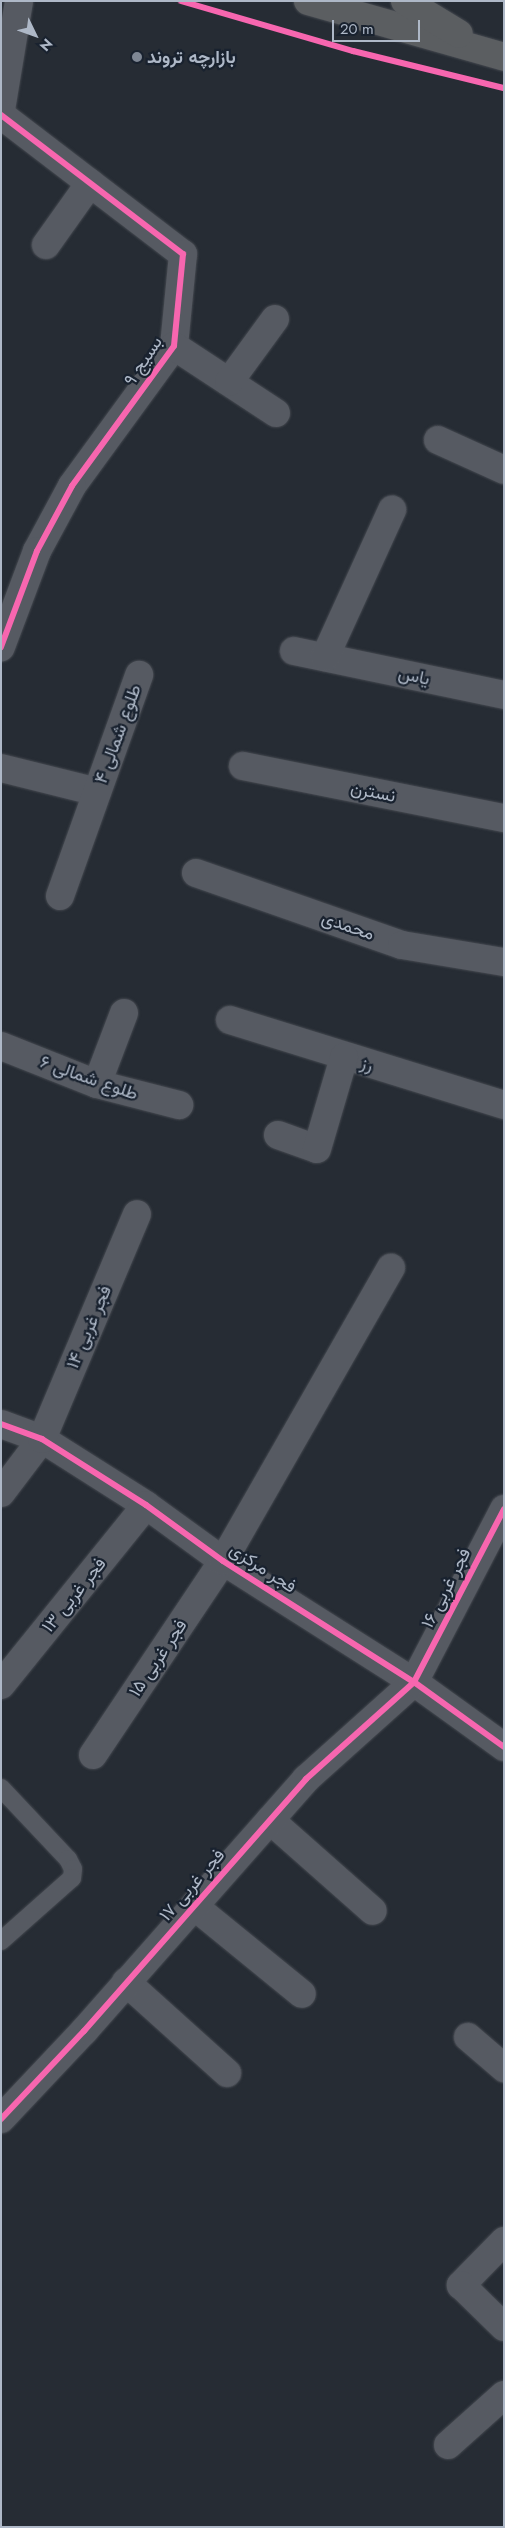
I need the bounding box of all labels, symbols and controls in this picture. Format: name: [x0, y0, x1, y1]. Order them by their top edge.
north arrow: [10, 10, 60, 60]
scale bar: [335, 10, 422, 42]
text: 20 m: [340, 18, 374, 40]
text: N: [35, 34, 57, 56]
place label: بازارچه تروند: [147, 46, 236, 68]
marker: بازارچه تروند: [131, 51, 143, 63]
street label: بسیج ۹: [119, 332, 167, 390]
street label: یاس: [396, 662, 432, 690]
street label: طلوع شمالی ۴: [90, 682, 146, 786]
street label: نسترن: [349, 777, 397, 807]
street label: محمدی: [319, 907, 377, 945]
street label: طلوع شمالی ۶: [37, 1051, 141, 1105]
street label: رز: [358, 1052, 376, 1076]
street label: فجر غربی ۱۴: [62, 1282, 116, 1372]
street label: فجر مرکزی: [226, 1538, 300, 1598]
street label: فجر غربی ۱۶: [417, 1544, 475, 1632]
street label: فجر غربی ۱۳: [37, 1553, 111, 1637]
street label: فجر غربی ۱۵: [124, 1615, 192, 1701]
street label: فجر غربی ۱۷: [155, 1844, 229, 1926]

